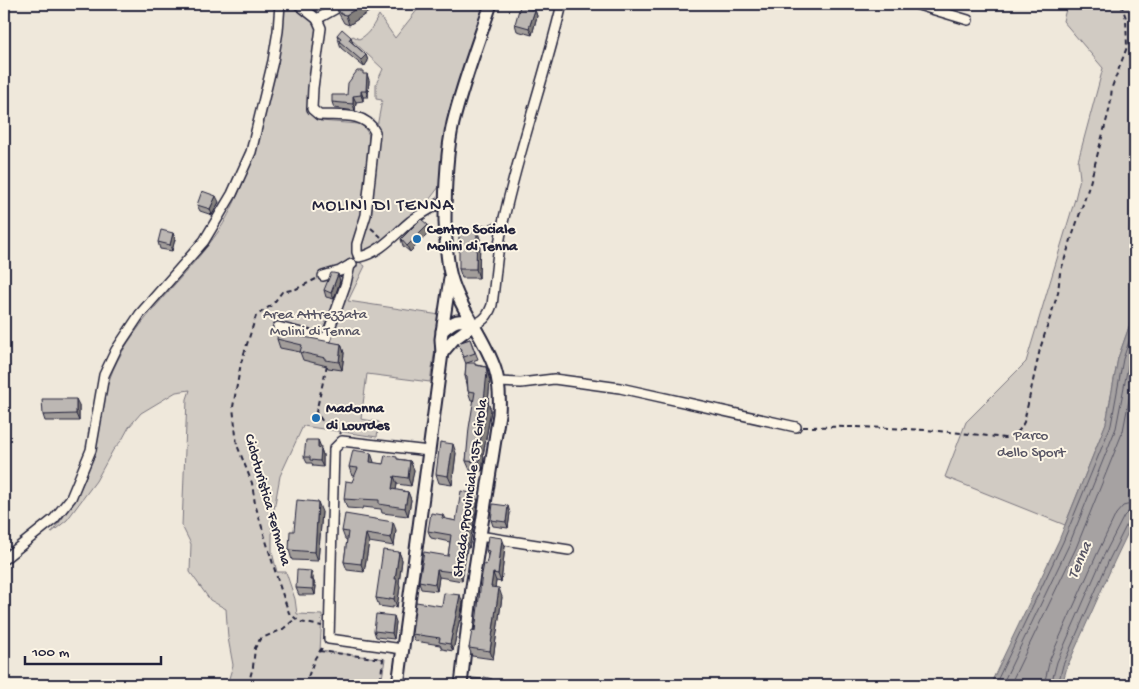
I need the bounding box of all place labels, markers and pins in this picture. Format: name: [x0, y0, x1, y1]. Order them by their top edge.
place label: Centro Sociale Molini di Tenna: [426, 221, 518, 256]
marker: Centro Sociale Molini di Tenna: [411, 233, 423, 245]
place label: Madonna di Lourdes: [326, 400, 391, 435]
marker: Madonna di Lourdes: [310, 412, 322, 424]

